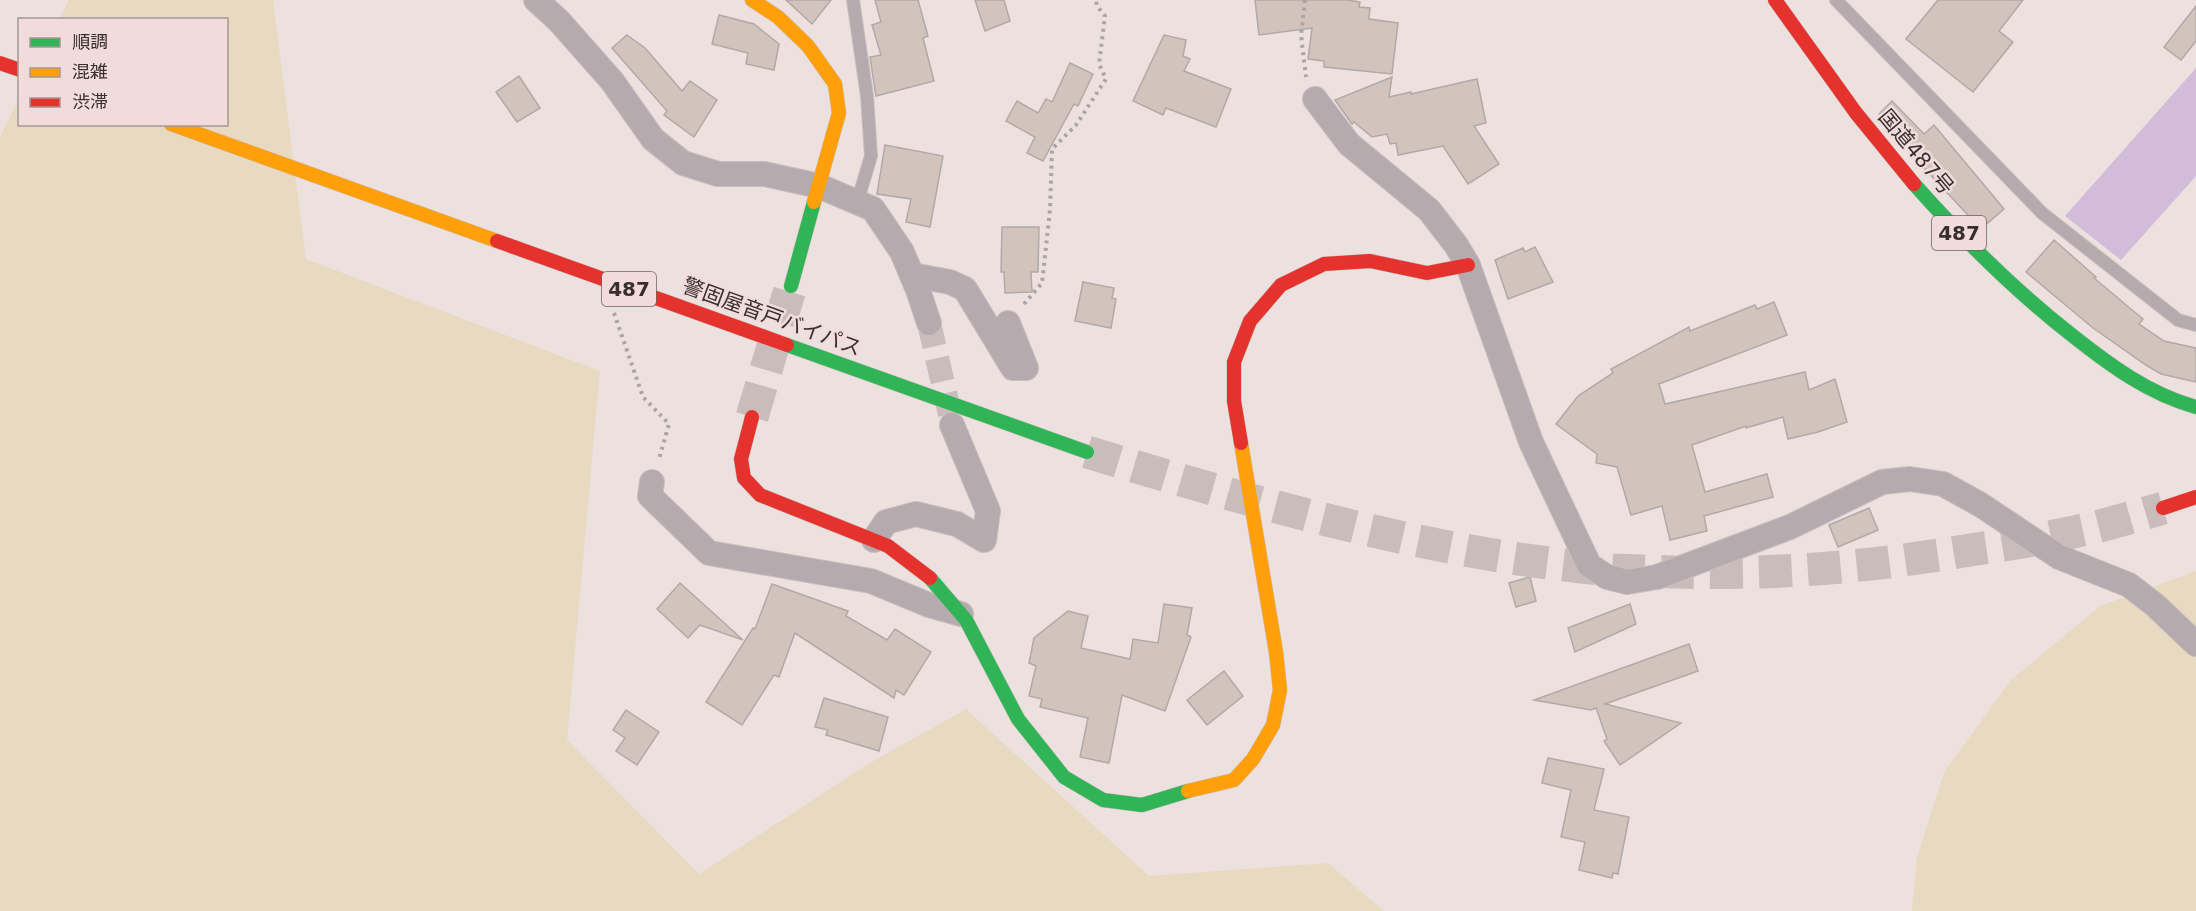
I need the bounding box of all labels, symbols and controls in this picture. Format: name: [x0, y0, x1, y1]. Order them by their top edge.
legend: [18, 18, 228, 126]
text: 順調: [72, 31, 108, 52]
text: 混雑: [72, 61, 108, 82]
text: 渋滞: [72, 91, 108, 112]
street label: 国道487号: [1874, 105, 1958, 199]
road number: 487: [1932, 216, 1986, 250]
road number: 487: [602, 272, 656, 306]
street label: 警固屋音戸バイパス: [679, 273, 865, 361]

